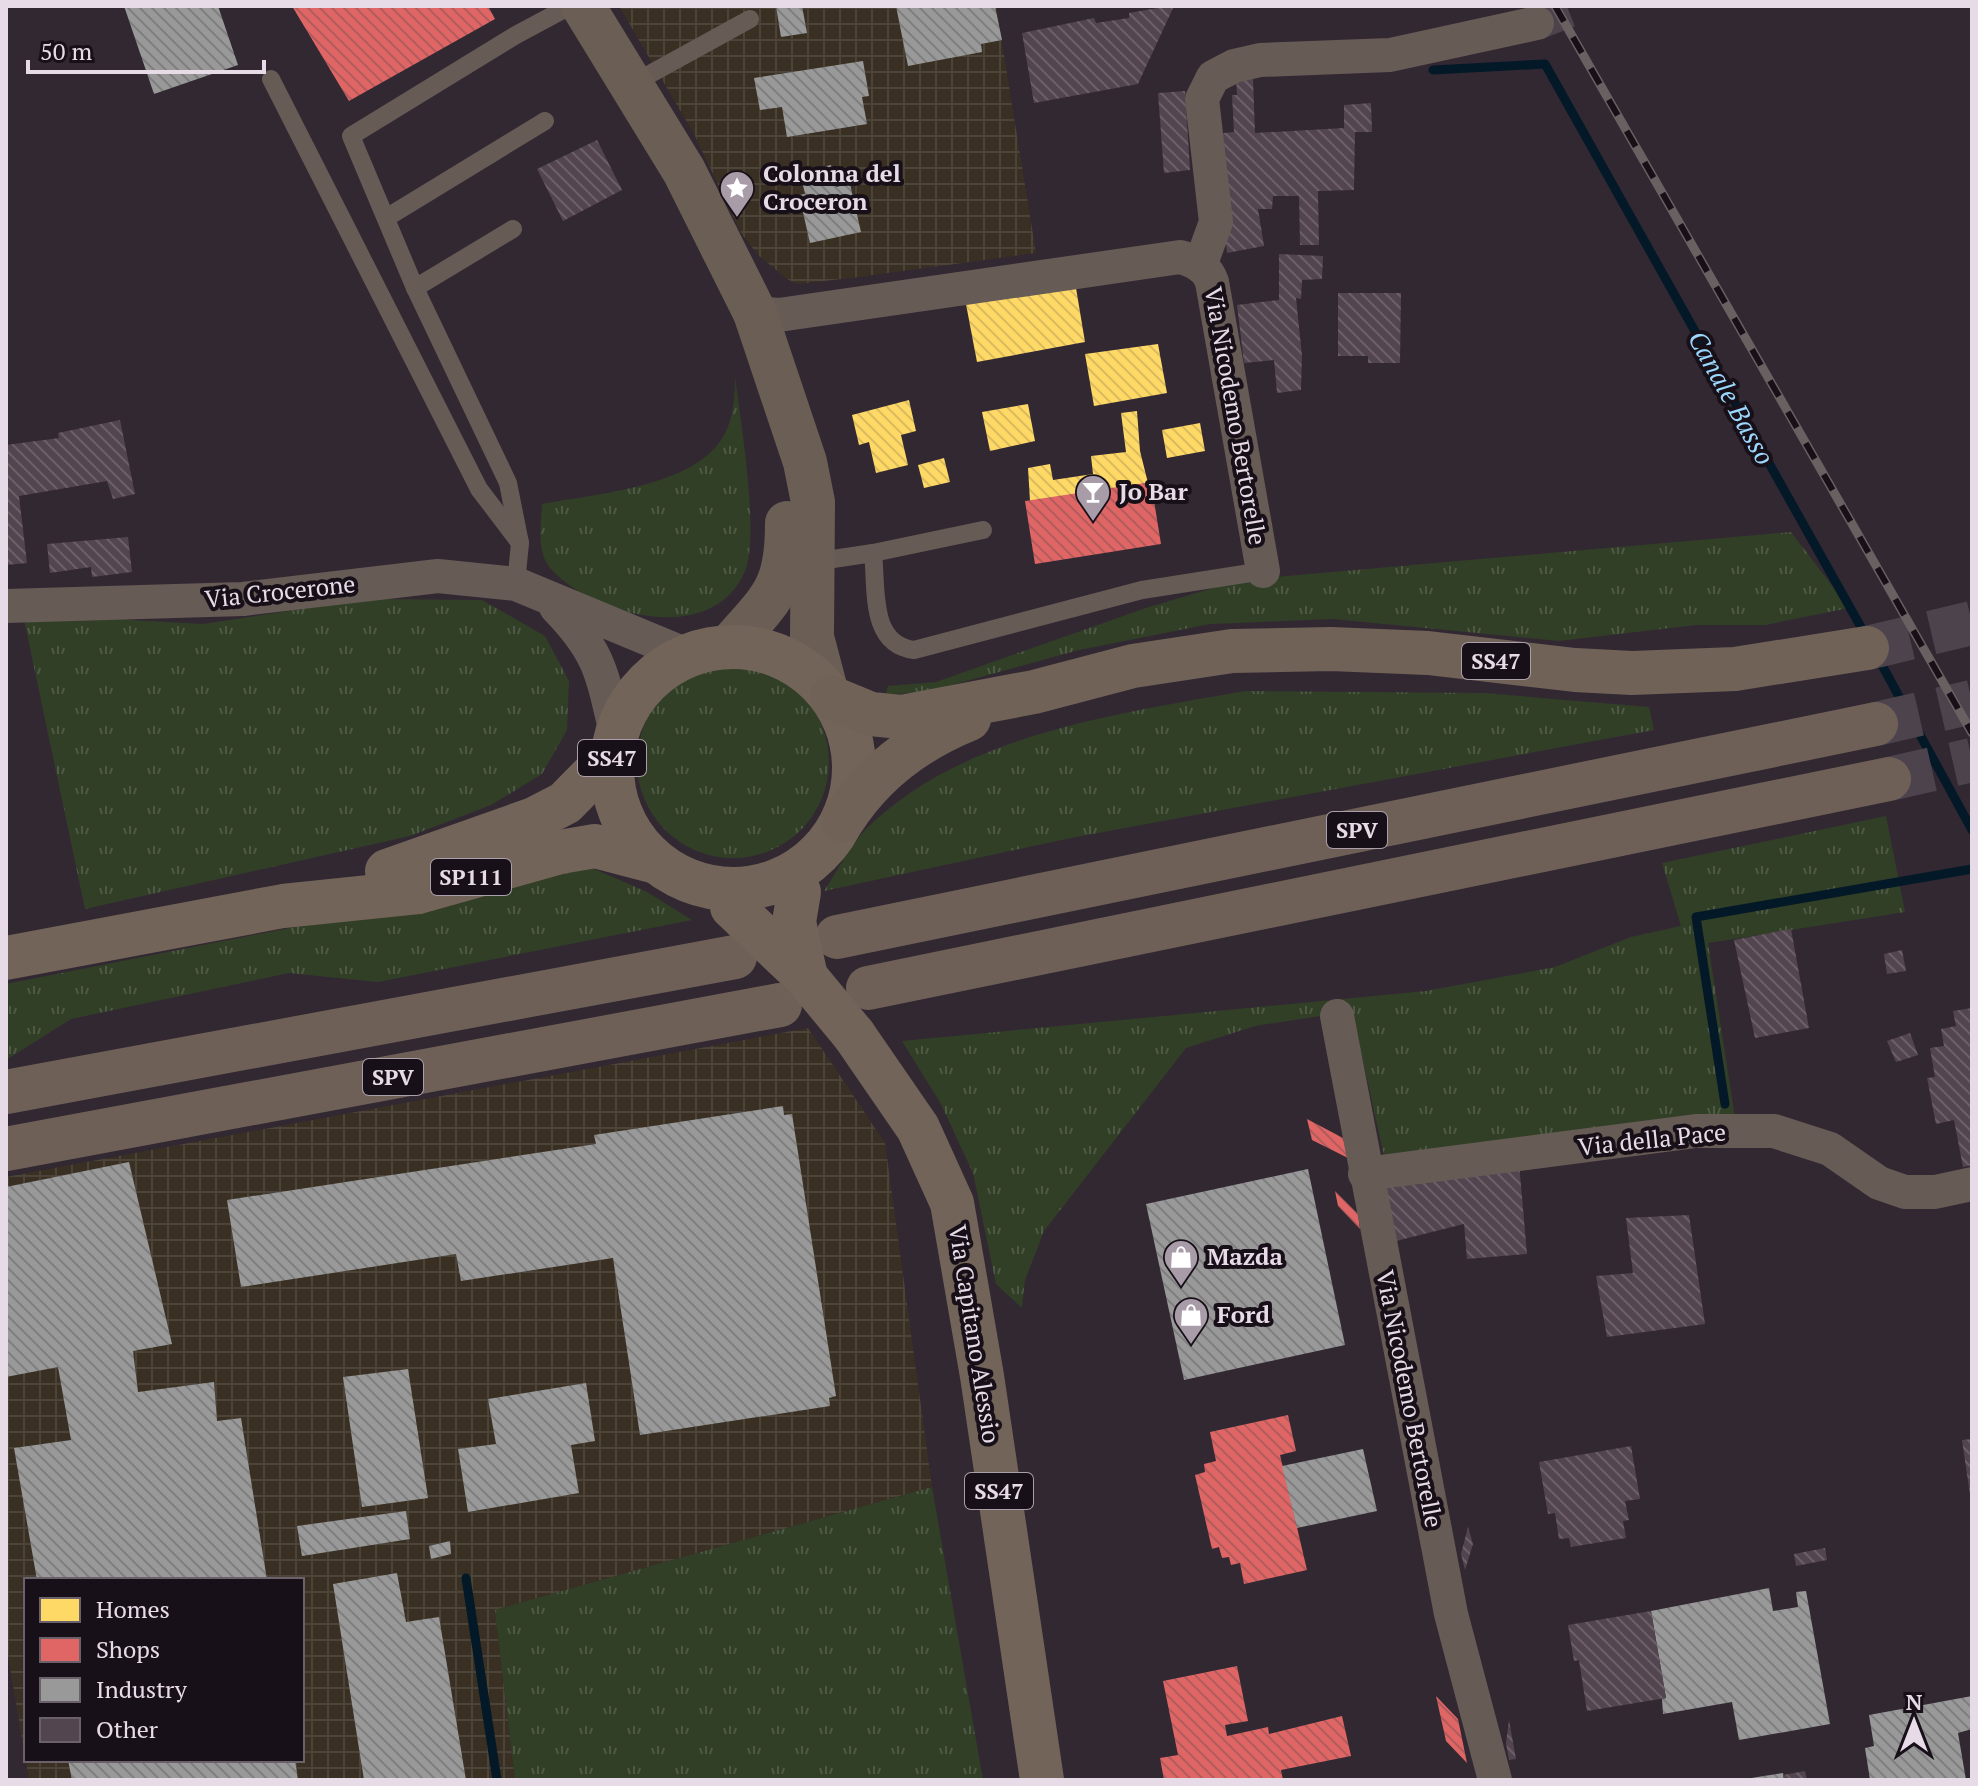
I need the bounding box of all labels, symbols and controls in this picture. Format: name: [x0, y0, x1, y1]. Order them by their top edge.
scale bar: [28, 24, 264, 74]
text: 50 m: [40, 35, 92, 67]
place label: Colonna del Croceron: [763, 157, 901, 217]
place icon: Colonna del Croceron: [718, 169, 756, 219]
street label: Via Nicodemo Bertorelle: [1198, 284, 1274, 547]
water label: Canale Basso: [1681, 324, 1783, 471]
bar icon: Jo Bar: [1074, 473, 1112, 523]
place label: Jo Bar: [1119, 475, 1188, 507]
street label: Via Crocerone: [203, 567, 357, 615]
road number: SS47: [1462, 643, 1530, 679]
road number: SS47: [578, 740, 646, 776]
road number: SPV: [1327, 812, 1387, 848]
road number: SP111: [431, 859, 511, 895]
road number: SPV: [363, 1059, 423, 1095]
street label: Via della Pace: [1576, 1115, 1727, 1163]
street label: Via Capitano Alessio: [942, 1222, 1008, 1445]
shop icon: Mazda: [1162, 1238, 1200, 1288]
place label: Mazda: [1207, 1240, 1283, 1272]
street label: Via Nicodemo Bertorelle: [1369, 1267, 1451, 1530]
shop icon: Ford: [1172, 1296, 1210, 1346]
place label: Ford: [1217, 1298, 1270, 1330]
road number: SS47: [965, 1473, 1033, 1509]
legend: [24, 1578, 304, 1762]
text: Homes: [96, 1593, 170, 1625]
text: Shops: [96, 1633, 160, 1665]
text: Industry: [96, 1673, 188, 1705]
north arrow: [1874, 1682, 1954, 1762]
text: N: [1906, 1687, 1923, 1716]
text: Other: [96, 1713, 159, 1745]

